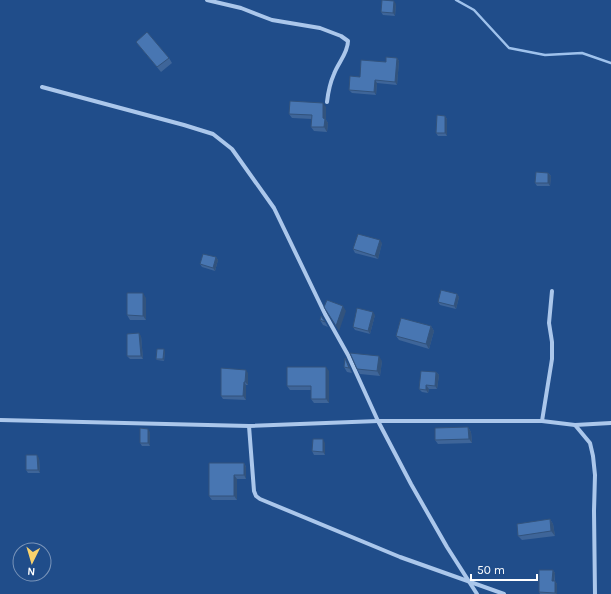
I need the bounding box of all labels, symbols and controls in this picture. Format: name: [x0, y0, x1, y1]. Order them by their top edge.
north arrow: [12, 542, 52, 582]
scale bar: [471, 556, 537, 582]
text: 50 m: [477, 563, 505, 577]
text: N: [27, 565, 36, 578]

